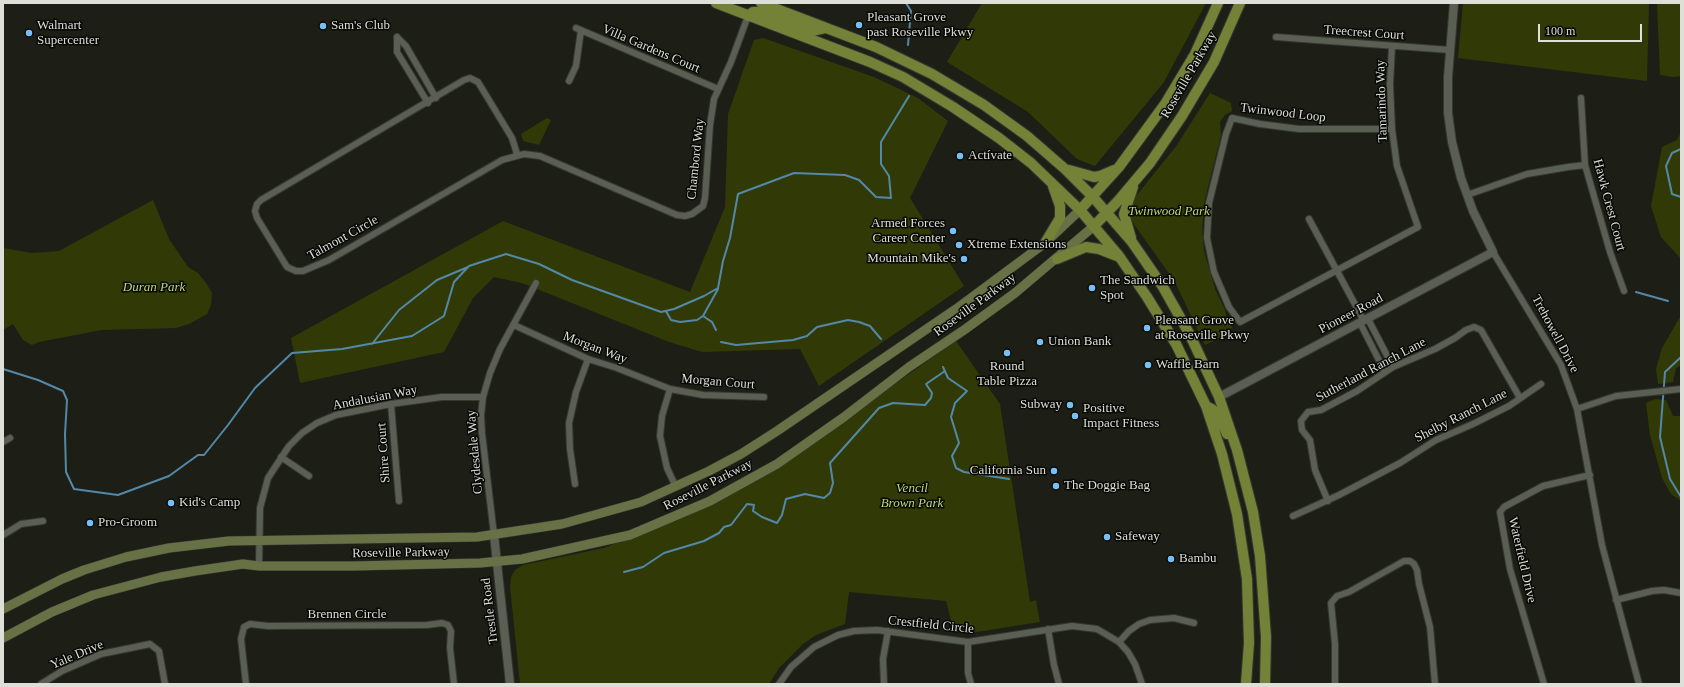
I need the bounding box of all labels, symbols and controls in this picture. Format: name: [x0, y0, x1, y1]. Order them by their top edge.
place label: Pleasant Grove past Roseville Pkwy: [867, 10, 973, 41]
scale bar: [1540, 16, 1644, 42]
place label: Walmart Supercenter: [37, 18, 99, 49]
place label: Sam's Club: [331, 18, 390, 34]
marker: Pleasant Grove past Roseville Pkwy: [854, 20, 864, 30]
marker: Sam's Club: [318, 21, 328, 31]
street label: Villa Gardens Court: [600, 21, 702, 77]
street label: Treecrest Court: [1323, 22, 1405, 44]
text: 100 m: [1545, 24, 1575, 38]
marker: Walmart Supercenter: [24, 28, 34, 38]
street label: Roseville Parkway: [1158, 29, 1220, 121]
street label: Tamarindo Way: [1373, 59, 1391, 143]
street label: Twinwood Loop: [1239, 100, 1327, 126]
street label: Chambord Way: [684, 118, 708, 200]
place label: Actívate: [968, 148, 1012, 164]
marker: Actívate: [955, 151, 965, 161]
street label: Hawk Crest Court: [1589, 157, 1629, 253]
park label: Twinwood Park: [1128, 204, 1210, 220]
street label: Talmont Circle: [305, 212, 381, 264]
place label: Armed Forces Career Center: [871, 216, 945, 247]
marker: Armed Forces Career Center: [948, 226, 958, 236]
place label: Xtreme Extensions: [967, 237, 1066, 253]
marker: Xtreme Extensions: [954, 240, 964, 250]
place label: Mountain Mike's: [867, 251, 956, 267]
marker: Mountain Mike's: [959, 254, 969, 264]
street label: Roseville Parkway: [931, 270, 1019, 340]
place label: The Sandwich Spot: [1100, 273, 1175, 304]
park label: Duran Park: [123, 280, 185, 296]
marker: The Sandwich Spot: [1087, 283, 1097, 293]
street label: Pioneer Road: [1316, 291, 1386, 337]
street label: Trehowell Drive: [1528, 292, 1582, 376]
place label: Pleasant Grove at Roseville Pkwy: [1155, 313, 1250, 344]
marker: Pleasant Grove at Roseville Pkwy: [1142, 323, 1152, 333]
street label: Morgan Way: [561, 329, 629, 367]
place label: Union Bank: [1048, 334, 1111, 350]
street label: Sutherland Ranch Lane: [1313, 334, 1429, 406]
marker: Union Bank: [1035, 337, 1045, 347]
marker: Round Table Pizza: [1002, 348, 1012, 358]
place label: Waffle Barn: [1156, 357, 1219, 373]
place label: Round Table Pizza: [977, 359, 1037, 390]
marker: Waffle Barn: [1143, 360, 1153, 370]
street label: Morgan Court: [681, 371, 755, 393]
street label: Andalusian Way: [331, 382, 419, 414]
street label: Shelby Ranch Lane: [1412, 386, 1510, 446]
place label: Subway: [1020, 397, 1062, 413]
marker: Subway: [1065, 400, 1075, 410]
place label: Positive Impact Fitness: [1083, 401, 1159, 432]
street label: Clydesdale Way: [464, 409, 486, 495]
marker: Positive Impact Fitness: [1070, 411, 1080, 421]
street label: Shire Court: [374, 422, 394, 484]
street label: Roseville Parkway: [661, 456, 755, 514]
place label: California Sun: [970, 463, 1046, 479]
marker: California Sun: [1049, 466, 1059, 476]
place label: The Doggie Bag: [1064, 478, 1150, 494]
park label: Vencil Brown Park: [881, 481, 943, 512]
marker: The Doggie Bag: [1051, 481, 1061, 491]
place label: Kid's Camp: [179, 495, 240, 511]
marker: Kid's Camp: [166, 498, 176, 508]
place label: Pro-Groom: [98, 515, 157, 531]
street label: Waterfield Drive: [1505, 516, 1539, 604]
marker: Pro-Groom: [85, 518, 95, 528]
place label: Safeway: [1115, 529, 1160, 545]
marker: Safeway: [1102, 532, 1112, 542]
street label: Roseville Parkway: [352, 544, 450, 562]
place label: Bambu: [1179, 551, 1217, 567]
marker: Bambu: [1166, 554, 1176, 564]
street label: Trestle Road: [478, 577, 502, 645]
street label: Brennen Circle: [307, 607, 387, 623]
street label: Crestfield Circle: [887, 613, 975, 637]
street label: Yale Drive: [48, 637, 106, 673]

